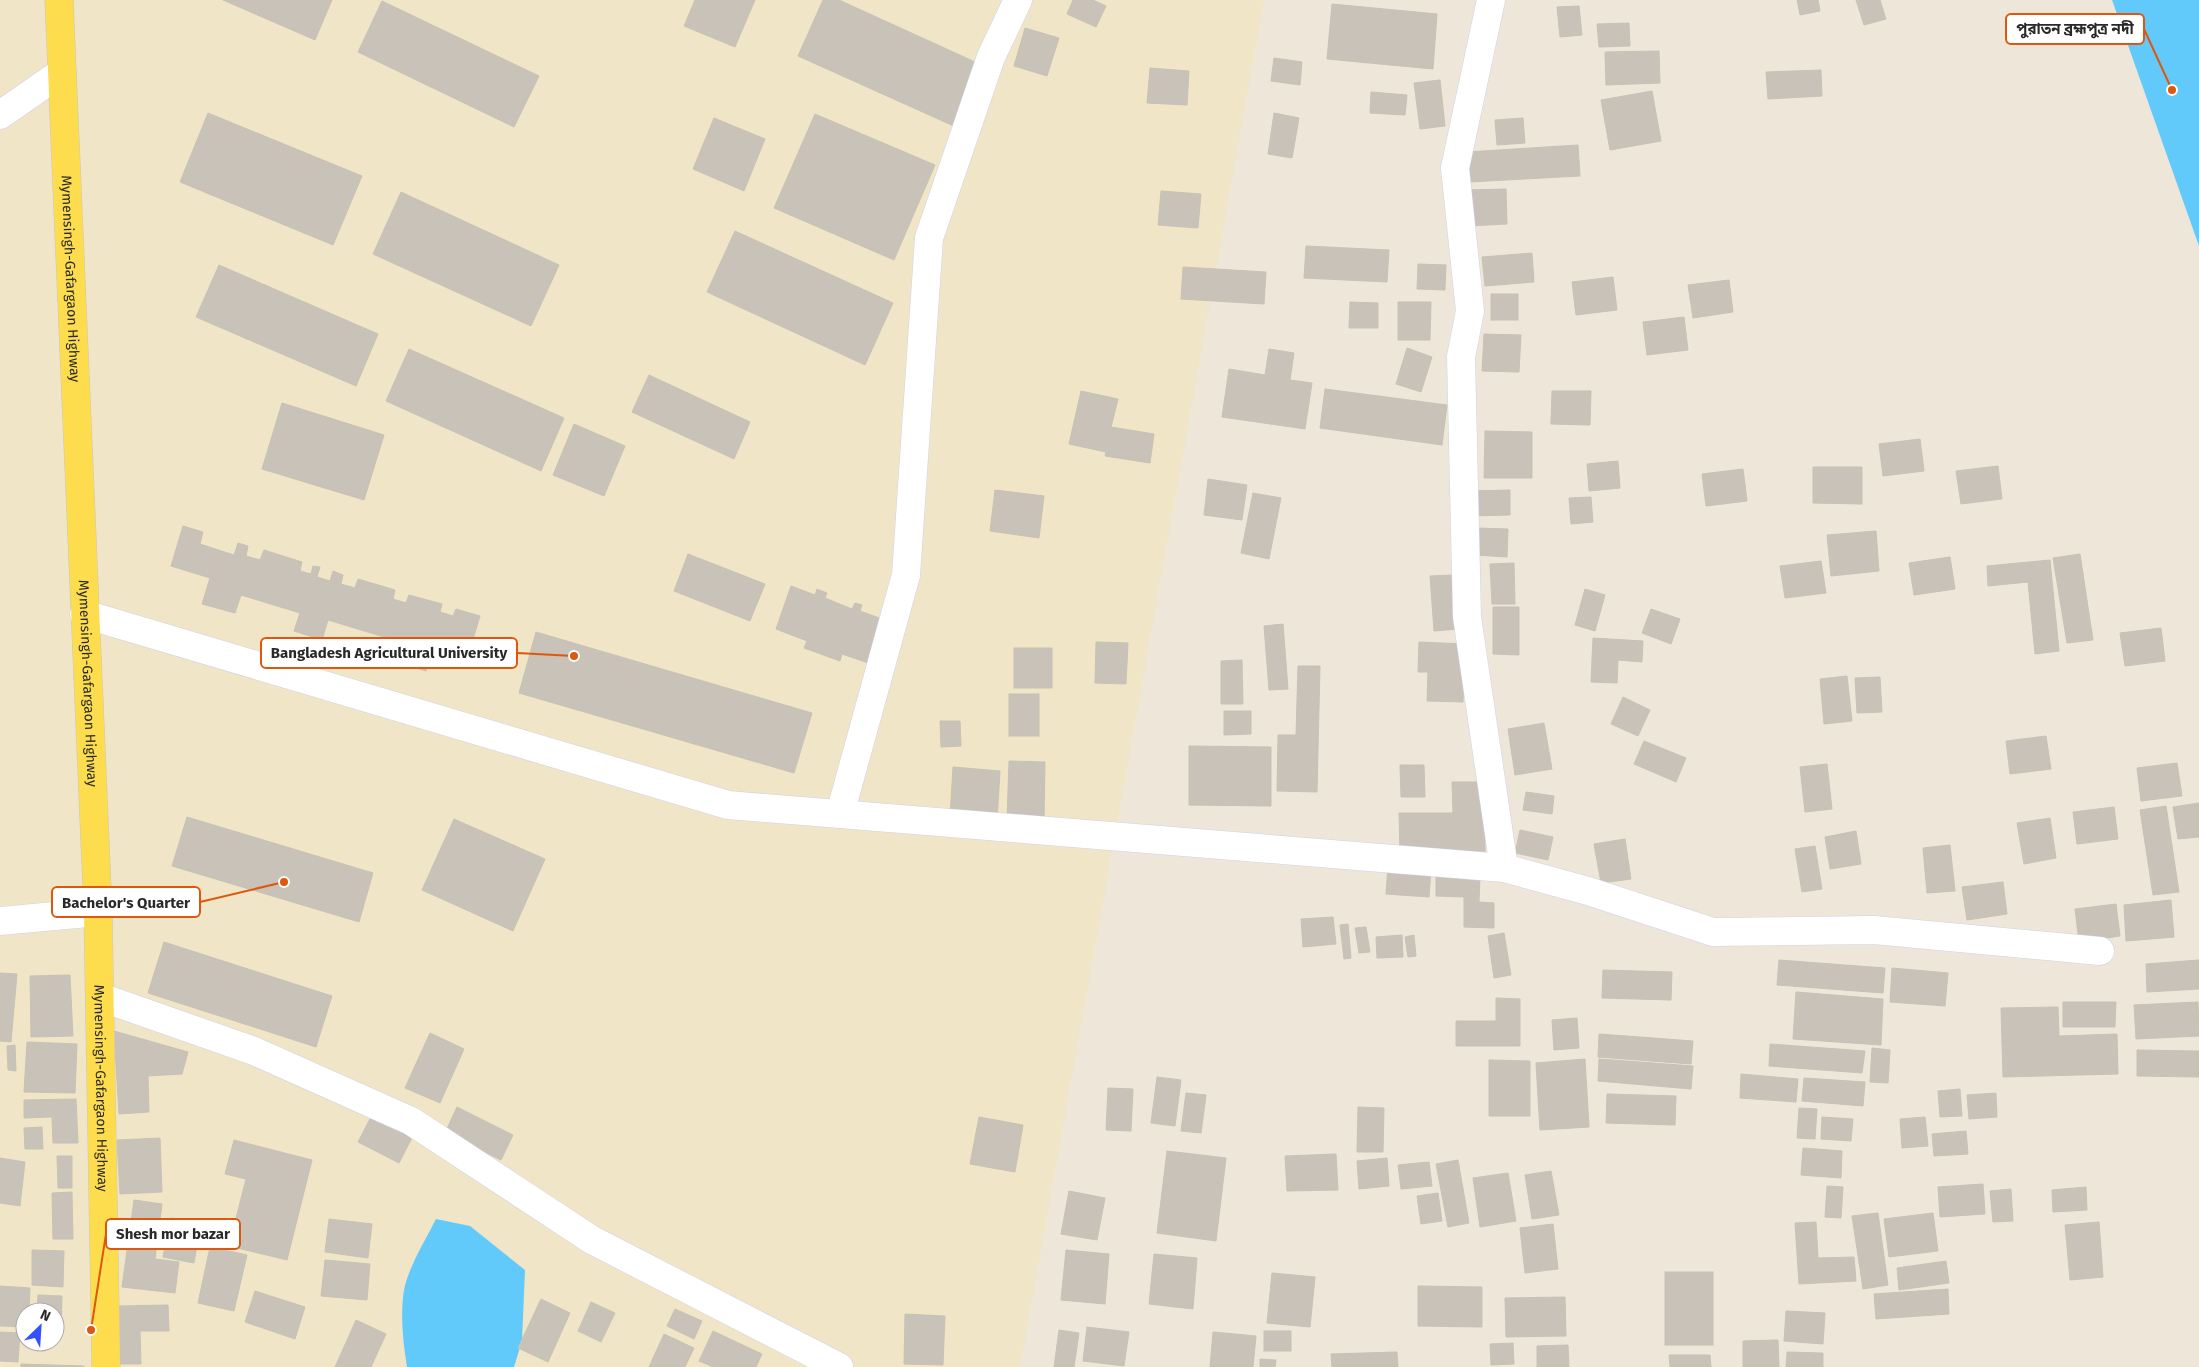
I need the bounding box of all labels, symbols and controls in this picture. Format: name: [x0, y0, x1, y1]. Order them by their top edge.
callout: পুরাতন ব্রহ্মপুত্র নদী: [2006, 14, 2144, 44]
text: পুরাতন ব্রহ্মপুত্র নদী: [2016, 20, 2134, 39]
street label: Mymensingh-Gafargaon Highway: [58, 175, 84, 383]
street label: Mymensingh-Gafargaon Highway: [75, 580, 101, 787]
callout: Bangladesh Agricultural University: [261, 638, 517, 668]
text: Bangladesh Agricultural University: [271, 644, 507, 662]
callout: Bachelor's Quarter: [52, 887, 200, 917]
text: Bachelor's Quarter: [62, 894, 191, 912]
street label: Mymensingh-Gafargaon Highway: [91, 984, 111, 1192]
callout: Shesh mor bazar: [106, 1219, 240, 1249]
text: Shesh mor bazar: [116, 1225, 231, 1243]
north arrow: [15, 1302, 65, 1352]
text: N: [37, 1306, 53, 1325]

